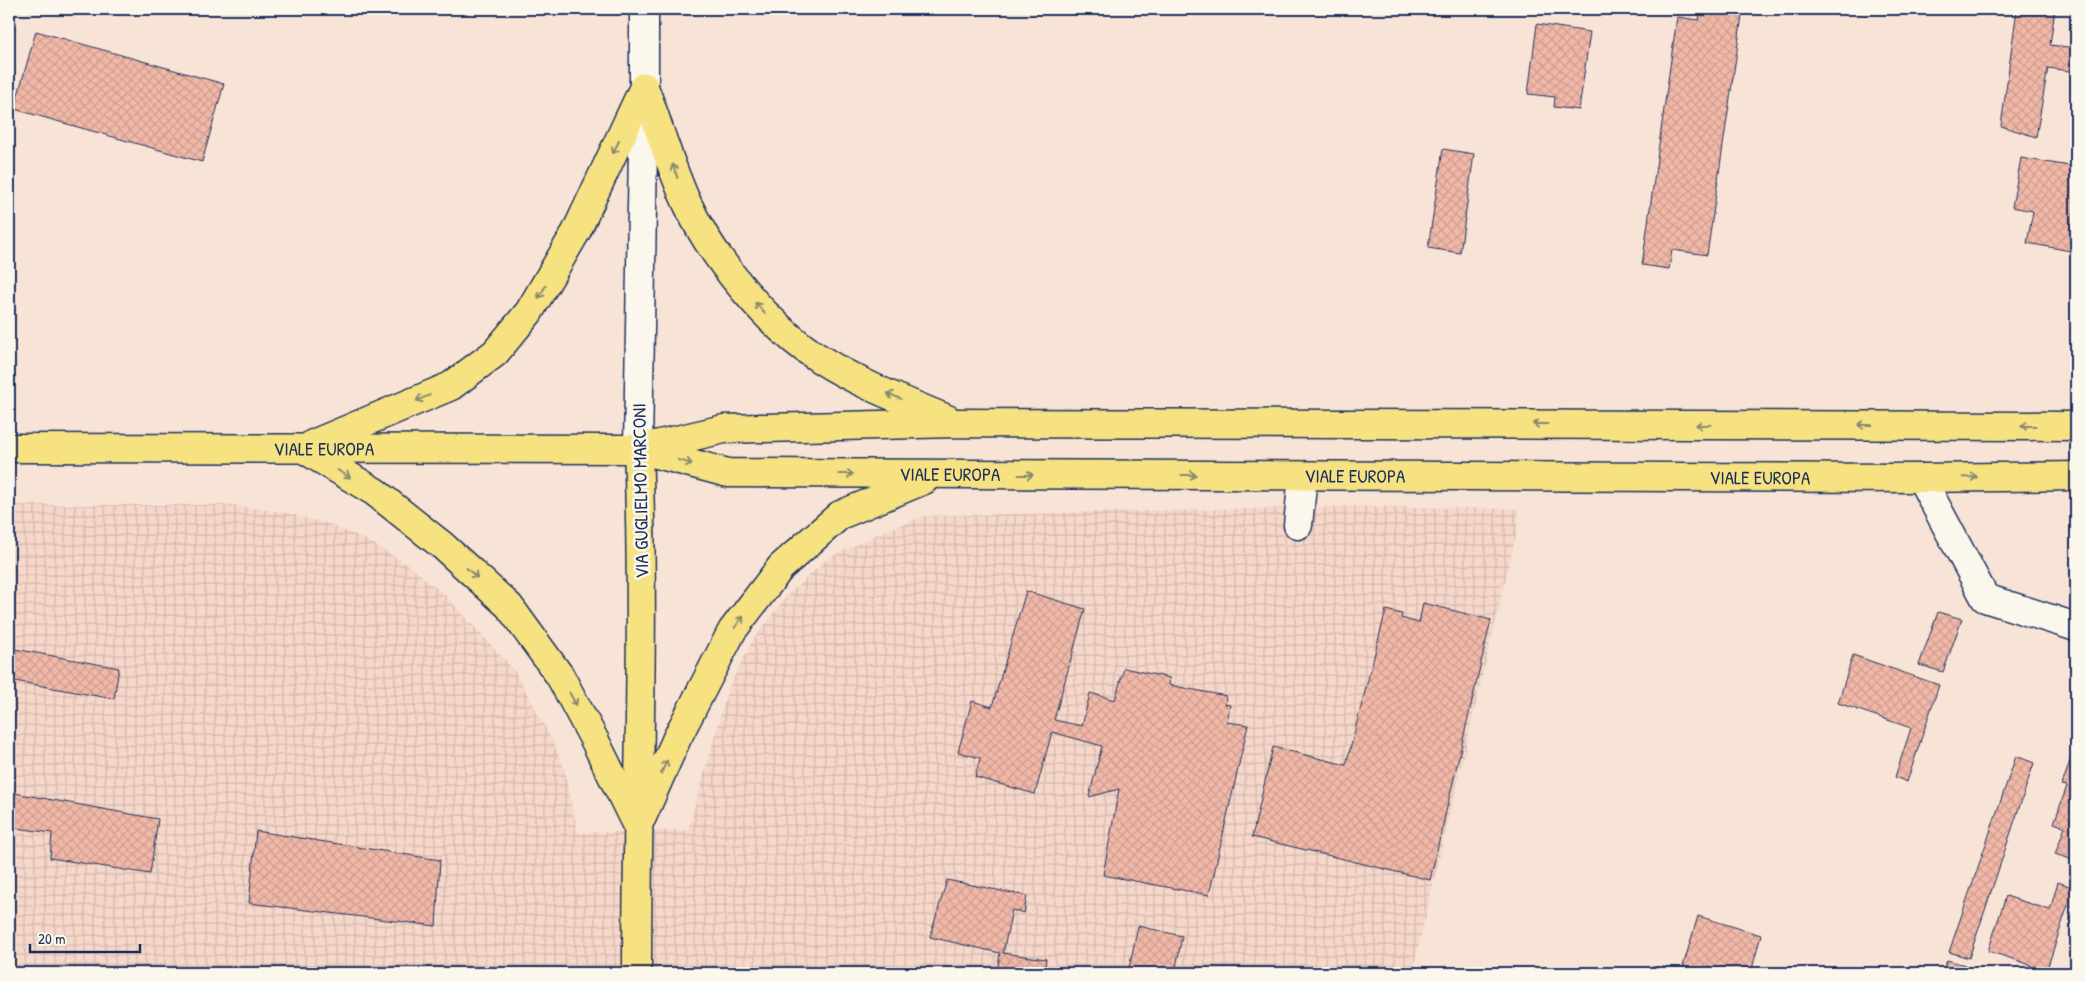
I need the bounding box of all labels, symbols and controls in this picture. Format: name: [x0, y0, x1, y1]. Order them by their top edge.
one-way arrow: [611, 139, 620, 154]
one-way arrow: [670, 164, 679, 179]
one-way arrow: [536, 284, 546, 298]
one-way arrow: [754, 301, 766, 314]
one-way arrow: [887, 391, 902, 401]
one-way arrow: [416, 393, 431, 403]
street label: VIA GUGLIELMO MARCONI: [625, 403, 655, 579]
one-way arrow: [1532, 419, 1548, 429]
one-way arrow: [1695, 420, 1711, 430]
one-way arrow: [1857, 420, 1874, 430]
one-way arrow: [2020, 421, 2036, 431]
street label: VIALE EUROPA: [274, 435, 374, 462]
one-way arrow: [677, 457, 693, 467]
street label: VIALE EUROPA: [900, 461, 1000, 487]
street label: VIALE EUROPA: [1305, 462, 1405, 489]
street label: VIALE EUROPA: [1710, 464, 1810, 491]
one-way arrow: [337, 469, 351, 479]
one-way arrow: [838, 469, 854, 479]
one-way arrow: [1018, 470, 1034, 480]
one-way arrow: [1180, 470, 1196, 480]
one-way arrow: [1962, 472, 1978, 482]
one-way arrow: [466, 567, 479, 579]
one-way arrow: [733, 616, 744, 629]
one-way arrow: [568, 692, 578, 706]
one-way arrow: [660, 760, 670, 775]
scale bar: [30, 922, 140, 954]
text: 20 m: [38, 928, 65, 949]

